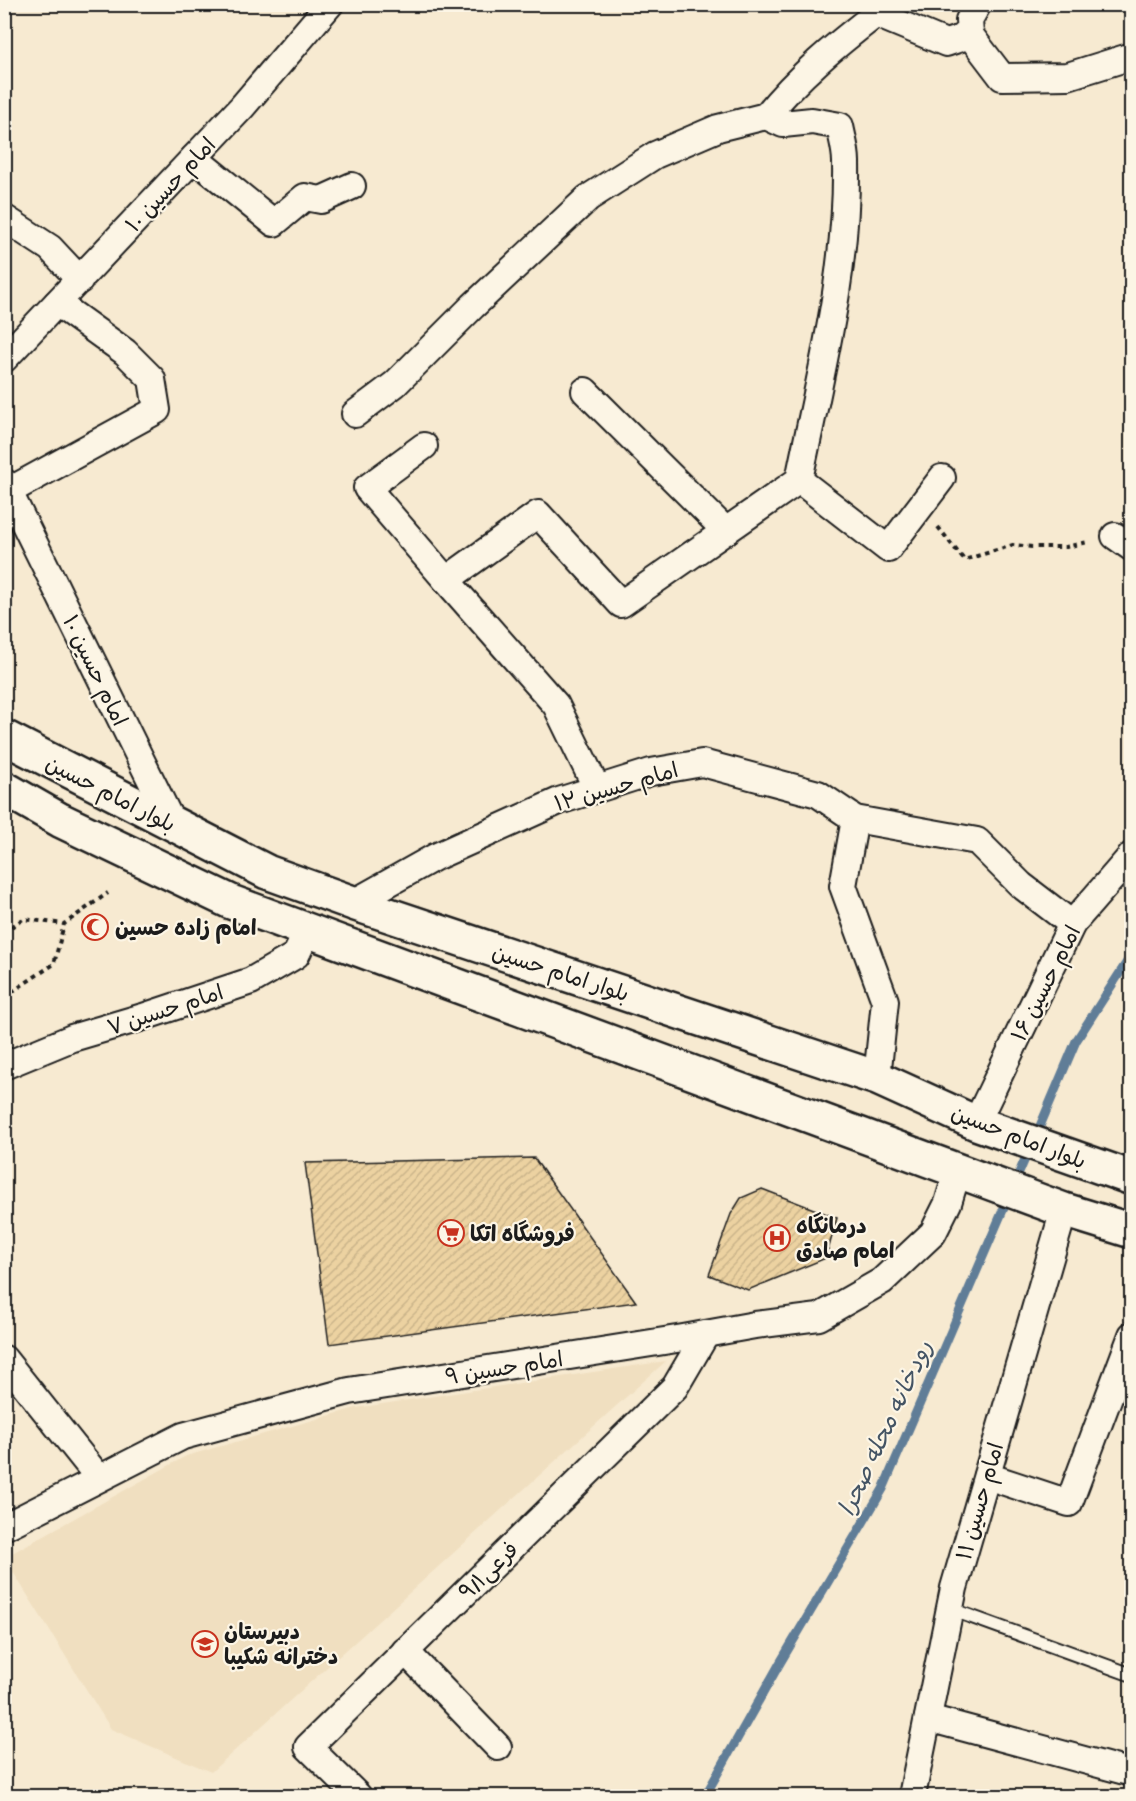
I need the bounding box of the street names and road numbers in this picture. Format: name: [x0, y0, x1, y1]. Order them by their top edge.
street label: امام حسین ۱۰: [122, 134, 223, 240]
street label: امام حسین ۱۰: [54, 612, 130, 732]
street label: بلوار امام حسین: [40, 753, 179, 840]
street label: امام حسین ۱۲: [552, 760, 682, 820]
street label: امام حسین ۱۶: [1008, 923, 1089, 1047]
street label: بلوار امام حسین: [488, 941, 631, 1010]
street label: امام حسین ۷: [105, 982, 228, 1044]
street label: بلوار امام حسین: [946, 1102, 1089, 1177]
street label: امام حسین ۹: [444, 1349, 565, 1393]
street label: امام حسین ۱۱: [954, 1440, 1012, 1564]
street label: فرعی۹/۱: [456, 1538, 526, 1607]

